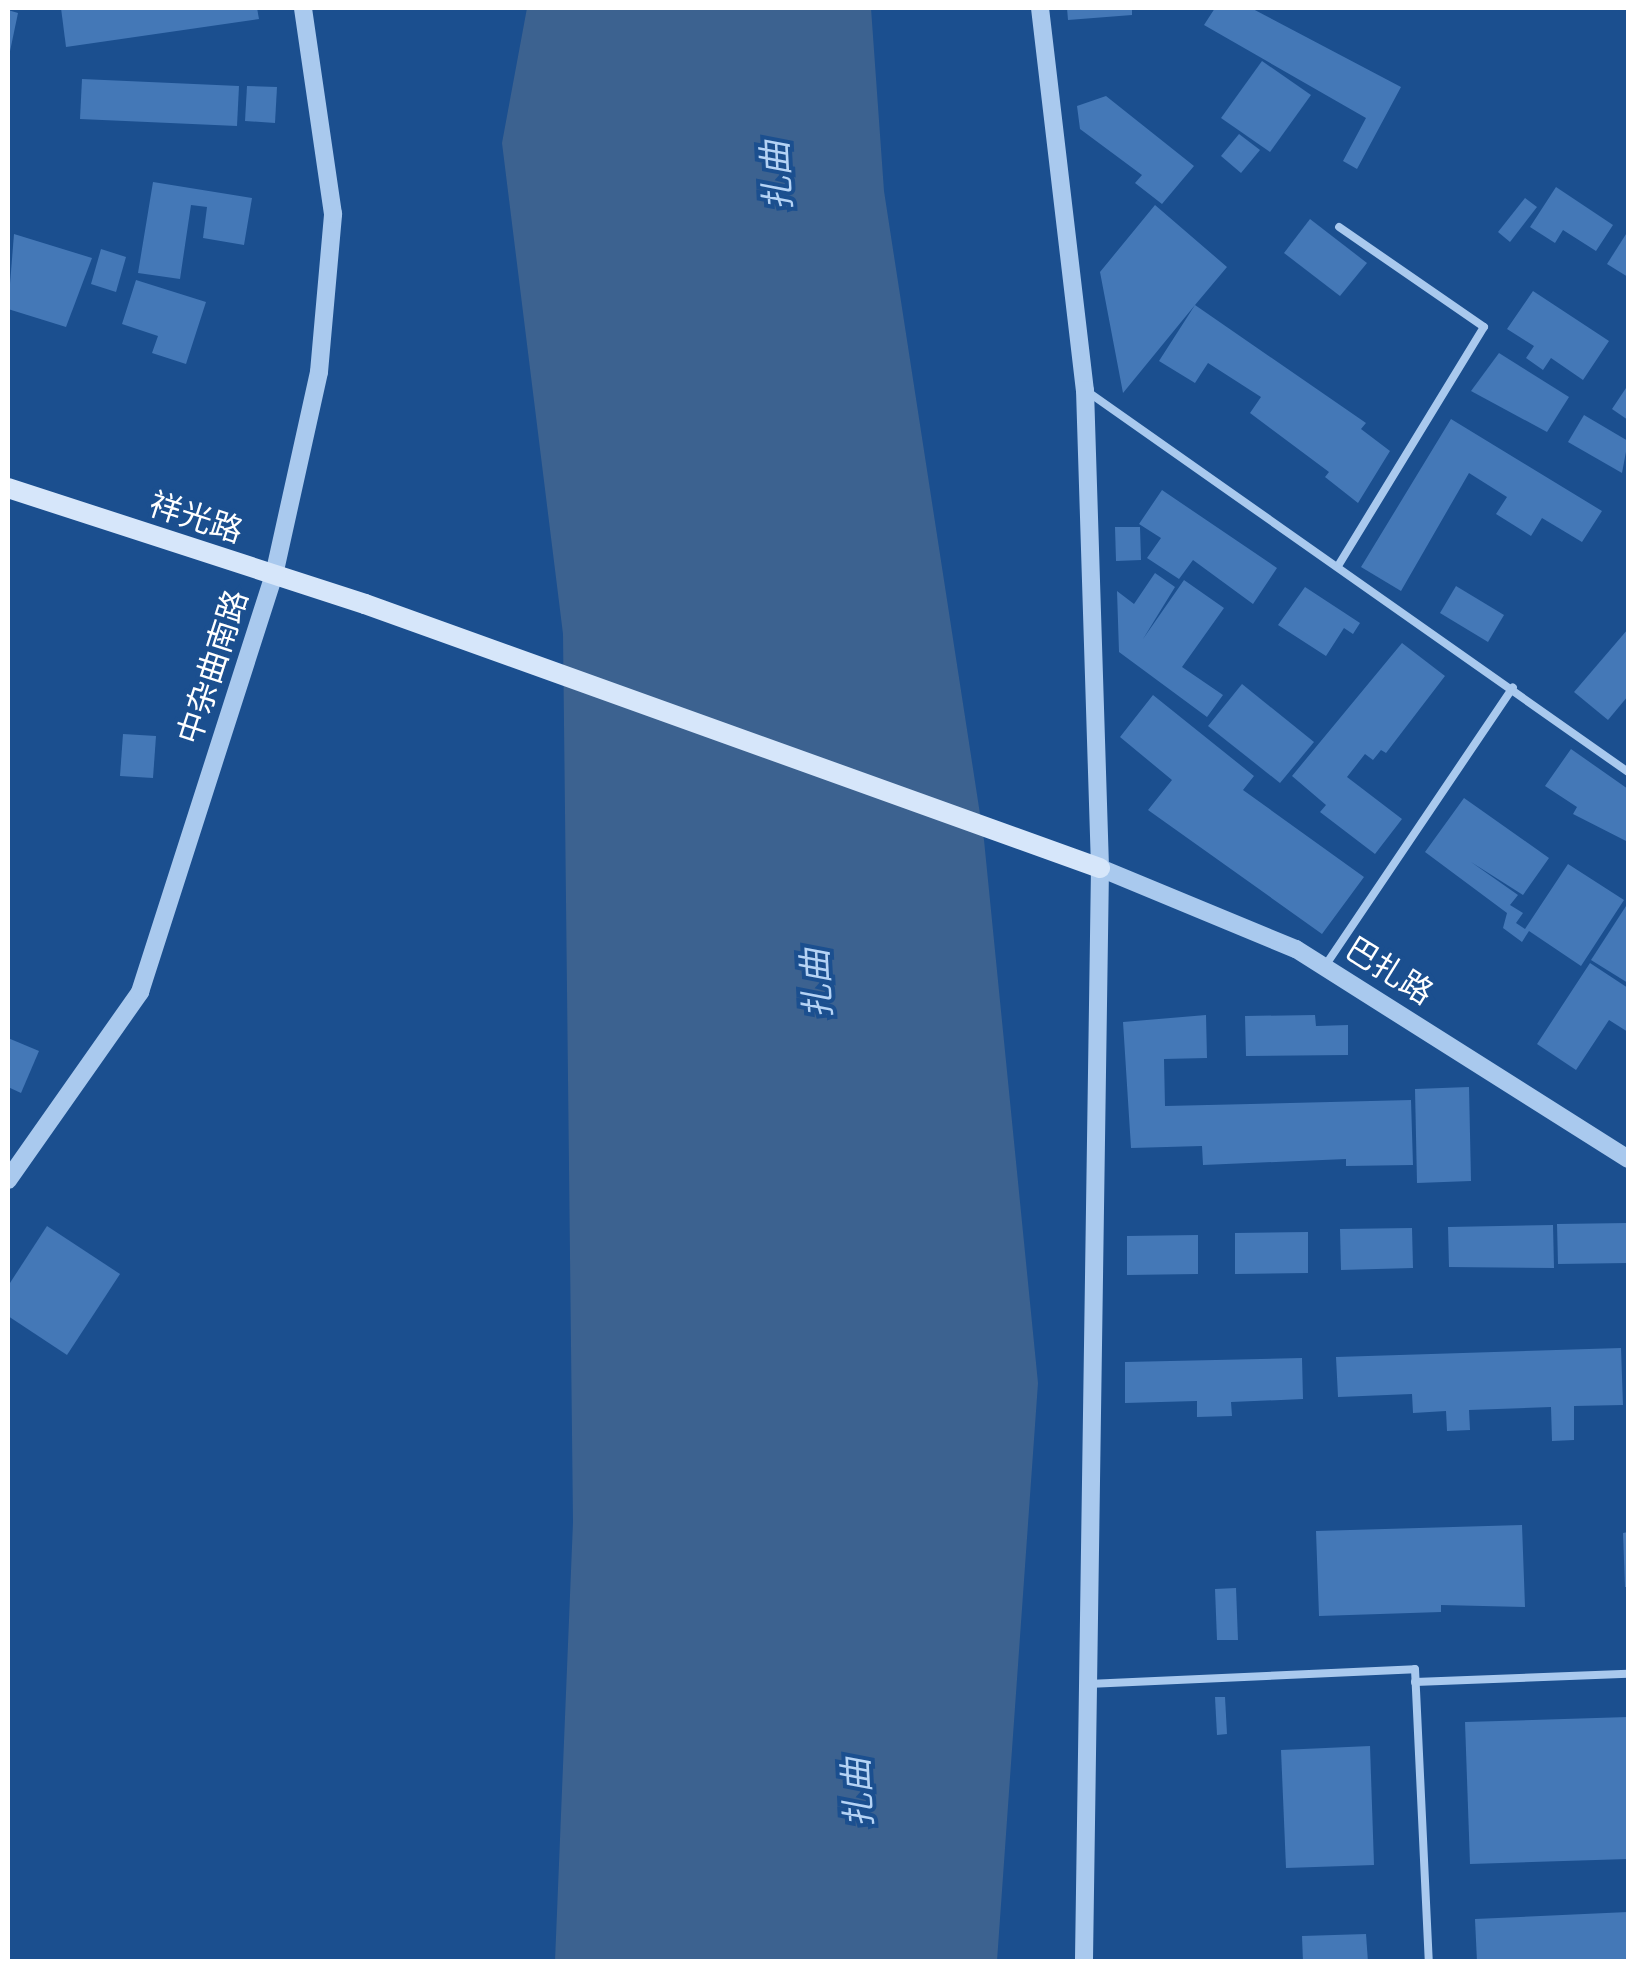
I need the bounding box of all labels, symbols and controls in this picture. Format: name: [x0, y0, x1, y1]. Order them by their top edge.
water label: 扎曲: [755, 140, 801, 212]
street label: 祥光路: [144, 485, 248, 551]
street label: 中杂曲南路: [170, 585, 256, 749]
street label: 巴扎路: [1338, 929, 1440, 1013]
water label: 扎曲: [795, 948, 841, 1020]
water label: 扎曲: [836, 1757, 882, 1829]

